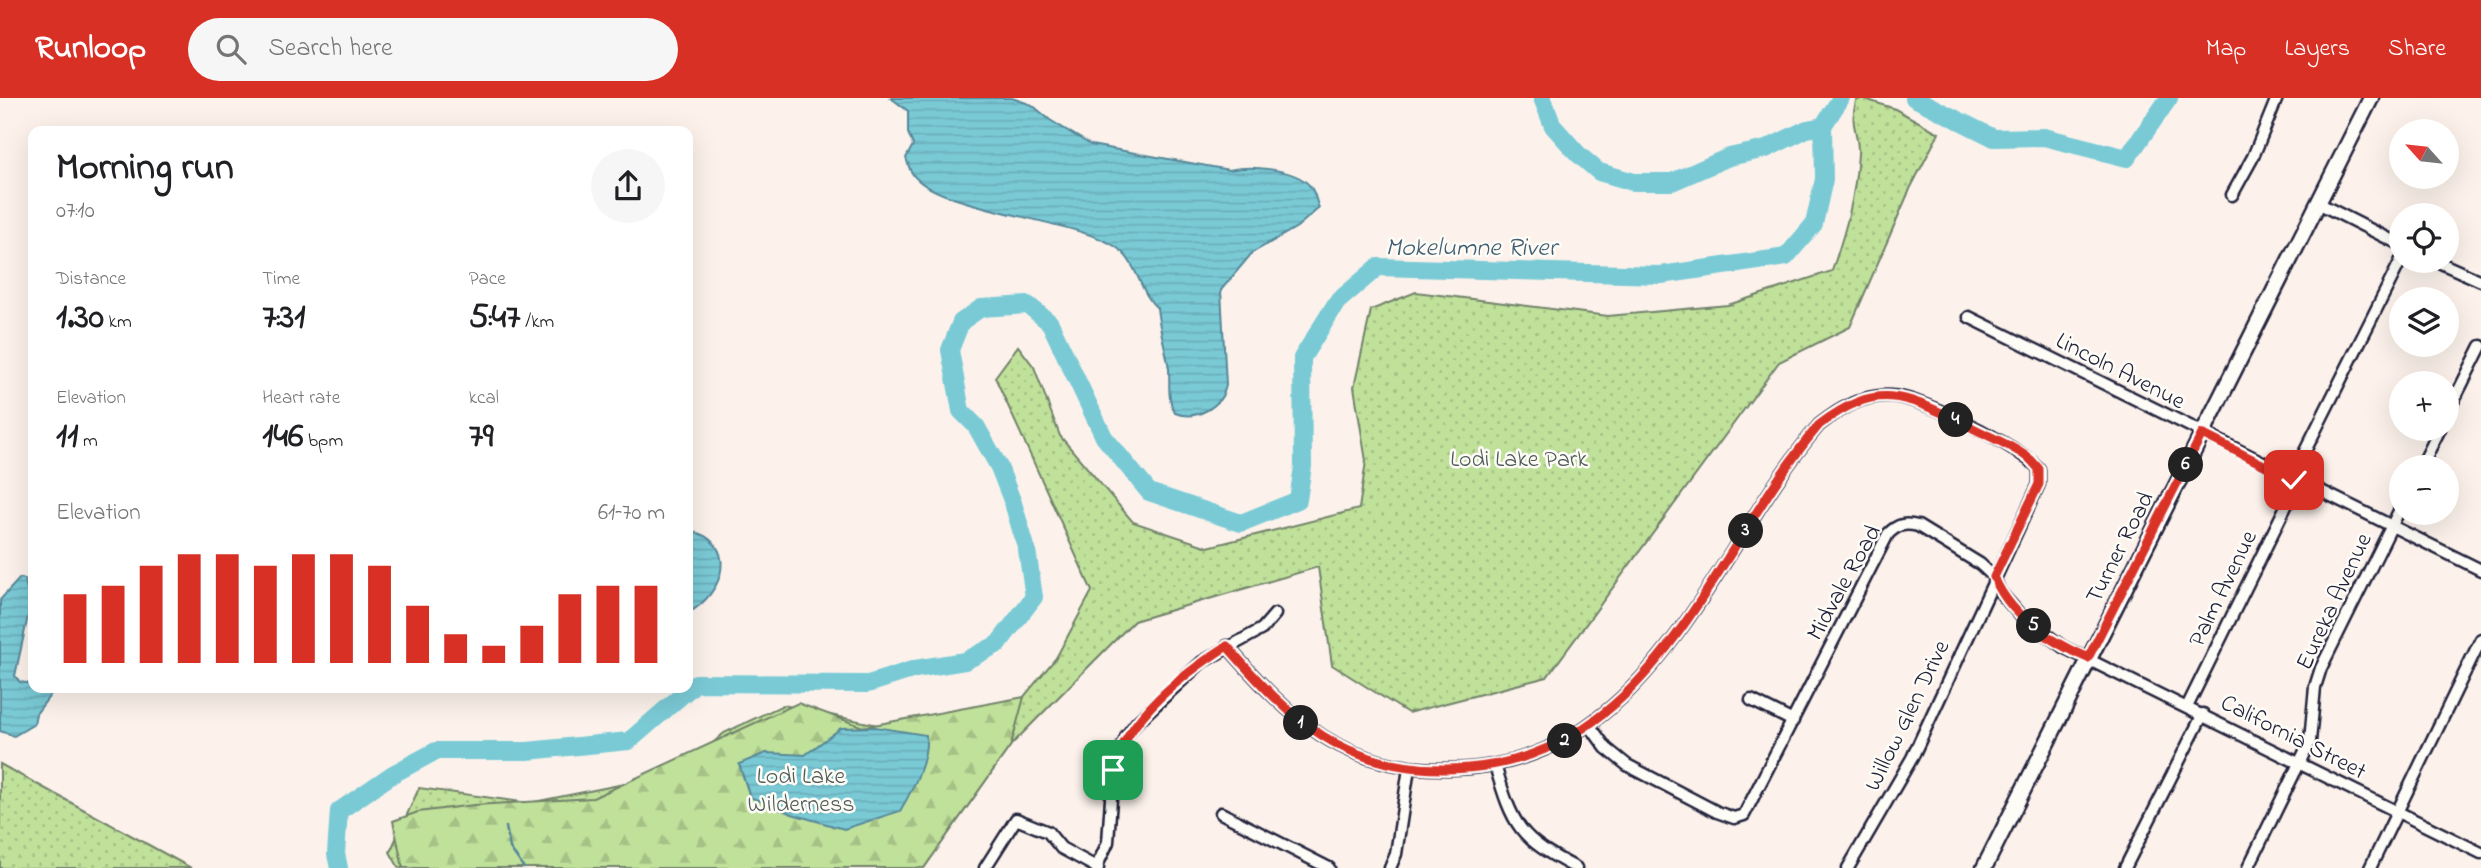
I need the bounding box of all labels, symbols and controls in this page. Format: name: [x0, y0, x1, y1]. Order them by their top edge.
search box: [188, 18, 678, 81]
text: Runloop: [35, 25, 146, 73]
icon: search: [212, 30, 250, 68]
text: Search here: [268, 30, 393, 68]
text: Map: [2206, 32, 2246, 67]
text: Layers: [2284, 32, 2350, 67]
text: Share: [2388, 32, 2446, 67]
north arrow: [2389, 119, 2459, 189]
map controls: [2389, 119, 2459, 525]
text: Morning run: [56, 141, 234, 197]
button: share: [591, 149, 665, 223]
text: 07:10: [56, 195, 95, 228]
button: locate: [2389, 203, 2459, 273]
water label: Mokelumne River: [1385, 230, 1560, 268]
text: Distance: [56, 266, 126, 293]
text: Time: [262, 266, 300, 293]
text: Pace: [469, 266, 506, 293]
button: layers: [2389, 287, 2459, 357]
text: 1.30: [56, 293, 104, 344]
text: 7:31: [262, 293, 305, 344]
text: 5:47: [469, 293, 521, 344]
text: km: [104, 309, 132, 336]
text: /km: [521, 309, 554, 336]
street label: Lincoln Avenue: [2049, 325, 2191, 420]
button: +: [2389, 371, 2459, 441]
text: Elevation: [56, 385, 126, 412]
text: Heart rate: [262, 385, 340, 412]
text: kcal: [469, 385, 499, 412]
pin: 4: [1938, 402, 1974, 438]
text: 4: [1952, 406, 1959, 433]
text: 11: [56, 412, 78, 463]
text: 146: [262, 412, 303, 463]
text: 79: [469, 412, 494, 463]
text: m: [78, 428, 98, 455]
text: bpm: [303, 428, 343, 455]
park label: Lodi Lake Park: [1450, 443, 1588, 478]
pin: 6: [2168, 448, 2204, 482]
pin: [2264, 450, 2324, 510]
text: 6: [2181, 451, 2190, 478]
button: −: [2389, 455, 2459, 525]
icon: check: [2275, 461, 2313, 499]
street label: Turner Road: [2078, 486, 2165, 610]
text: Elevation: [56, 497, 141, 530]
text: 61–70 m: [598, 497, 665, 530]
pin: 3: [1728, 514, 1764, 548]
text: 3: [1742, 517, 1749, 544]
street label: Midvale Road: [1799, 518, 1892, 647]
street label: Palm Avenue: [2181, 525, 2268, 653]
street label: Eureka Avenue: [2288, 528, 2382, 676]
pin: 5: [2016, 608, 2052, 644]
text: 5: [2028, 612, 2039, 639]
street label: Willow Glen Drive: [1857, 634, 1960, 798]
street label: California Street: [2214, 686, 2372, 790]
pin: 1: [1284, 706, 1318, 740]
text: 1: [1297, 709, 1304, 736]
pin: 2: [1548, 724, 1582, 758]
text: 2: [1560, 727, 1569, 754]
pin: [1083, 740, 1143, 800]
icon: arrive: [1094, 751, 1132, 789]
park label: Lodi Lake Wilderness: [748, 760, 854, 823]

